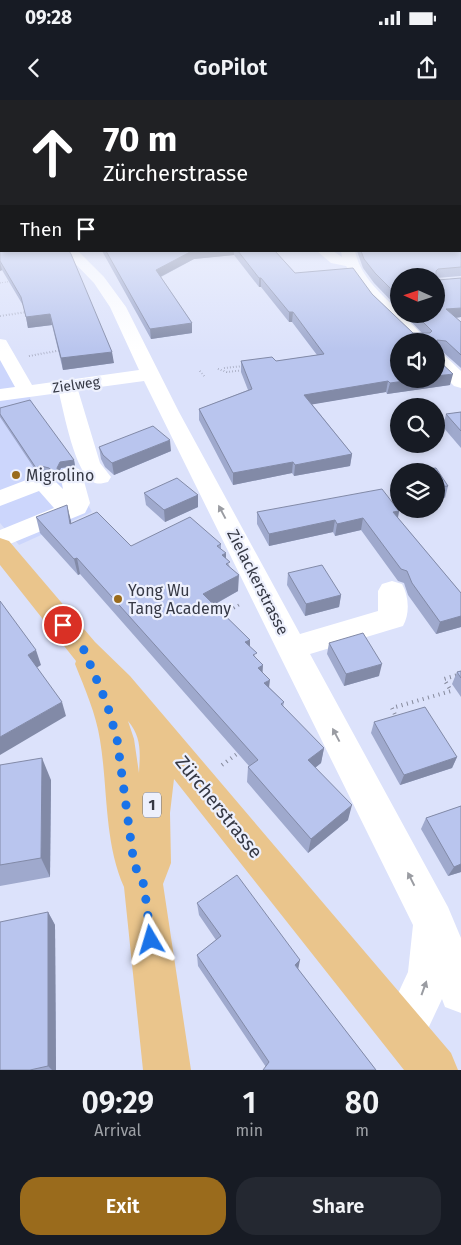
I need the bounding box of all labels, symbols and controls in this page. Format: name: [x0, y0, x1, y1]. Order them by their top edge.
text: 09:28: [25, 6, 72, 29]
icon: back: [20, 54, 48, 82]
text: GoPilot: [194, 54, 267, 81]
icon: share: [413, 54, 441, 82]
text: 70 m: [103, 118, 177, 160]
icon: ahead: [20, 120, 85, 185]
text: Zürcherstrasse: [103, 160, 248, 187]
icon: arrive: [72, 215, 100, 243]
text: Then: [20, 218, 62, 241]
north arrow: [390, 268, 445, 322]
map controls: [390, 268, 445, 518]
button: sound: [390, 333, 445, 388]
street label: Zielweg: [51, 373, 102, 397]
button: search: [390, 398, 445, 453]
button: layers: [390, 463, 445, 518]
place label: Migrolino: [26, 466, 94, 485]
marker: Migrolino: [10, 469, 22, 481]
one-way arrow: [217, 506, 226, 519]
street label: Zielackerstrasse: [223, 526, 293, 638]
place label: Yong Wu Tang Academy: [128, 581, 231, 618]
marker: Yong Wu Tang Academy: [112, 593, 124, 605]
pin: [42, 604, 84, 646]
icon: arrive: [49, 611, 77, 639]
one-way arrow: [332, 727, 340, 742]
street label: Zürcherstrasse: [171, 751, 267, 863]
road number: 1: [143, 792, 161, 818]
one-way arrow: [407, 872, 415, 886]
position arrow: [124, 913, 176, 965]
one-way arrow: [420, 980, 428, 995]
text: 09:29: [82, 1085, 154, 1121]
text: 1: [243, 1085, 256, 1121]
text: 80: [345, 1085, 379, 1121]
text: Arrival: [94, 1121, 141, 1140]
text: min: [236, 1121, 263, 1140]
text: m: [355, 1121, 369, 1140]
button: Exit: [20, 1177, 226, 1235]
button: Share: [236, 1177, 441, 1235]

